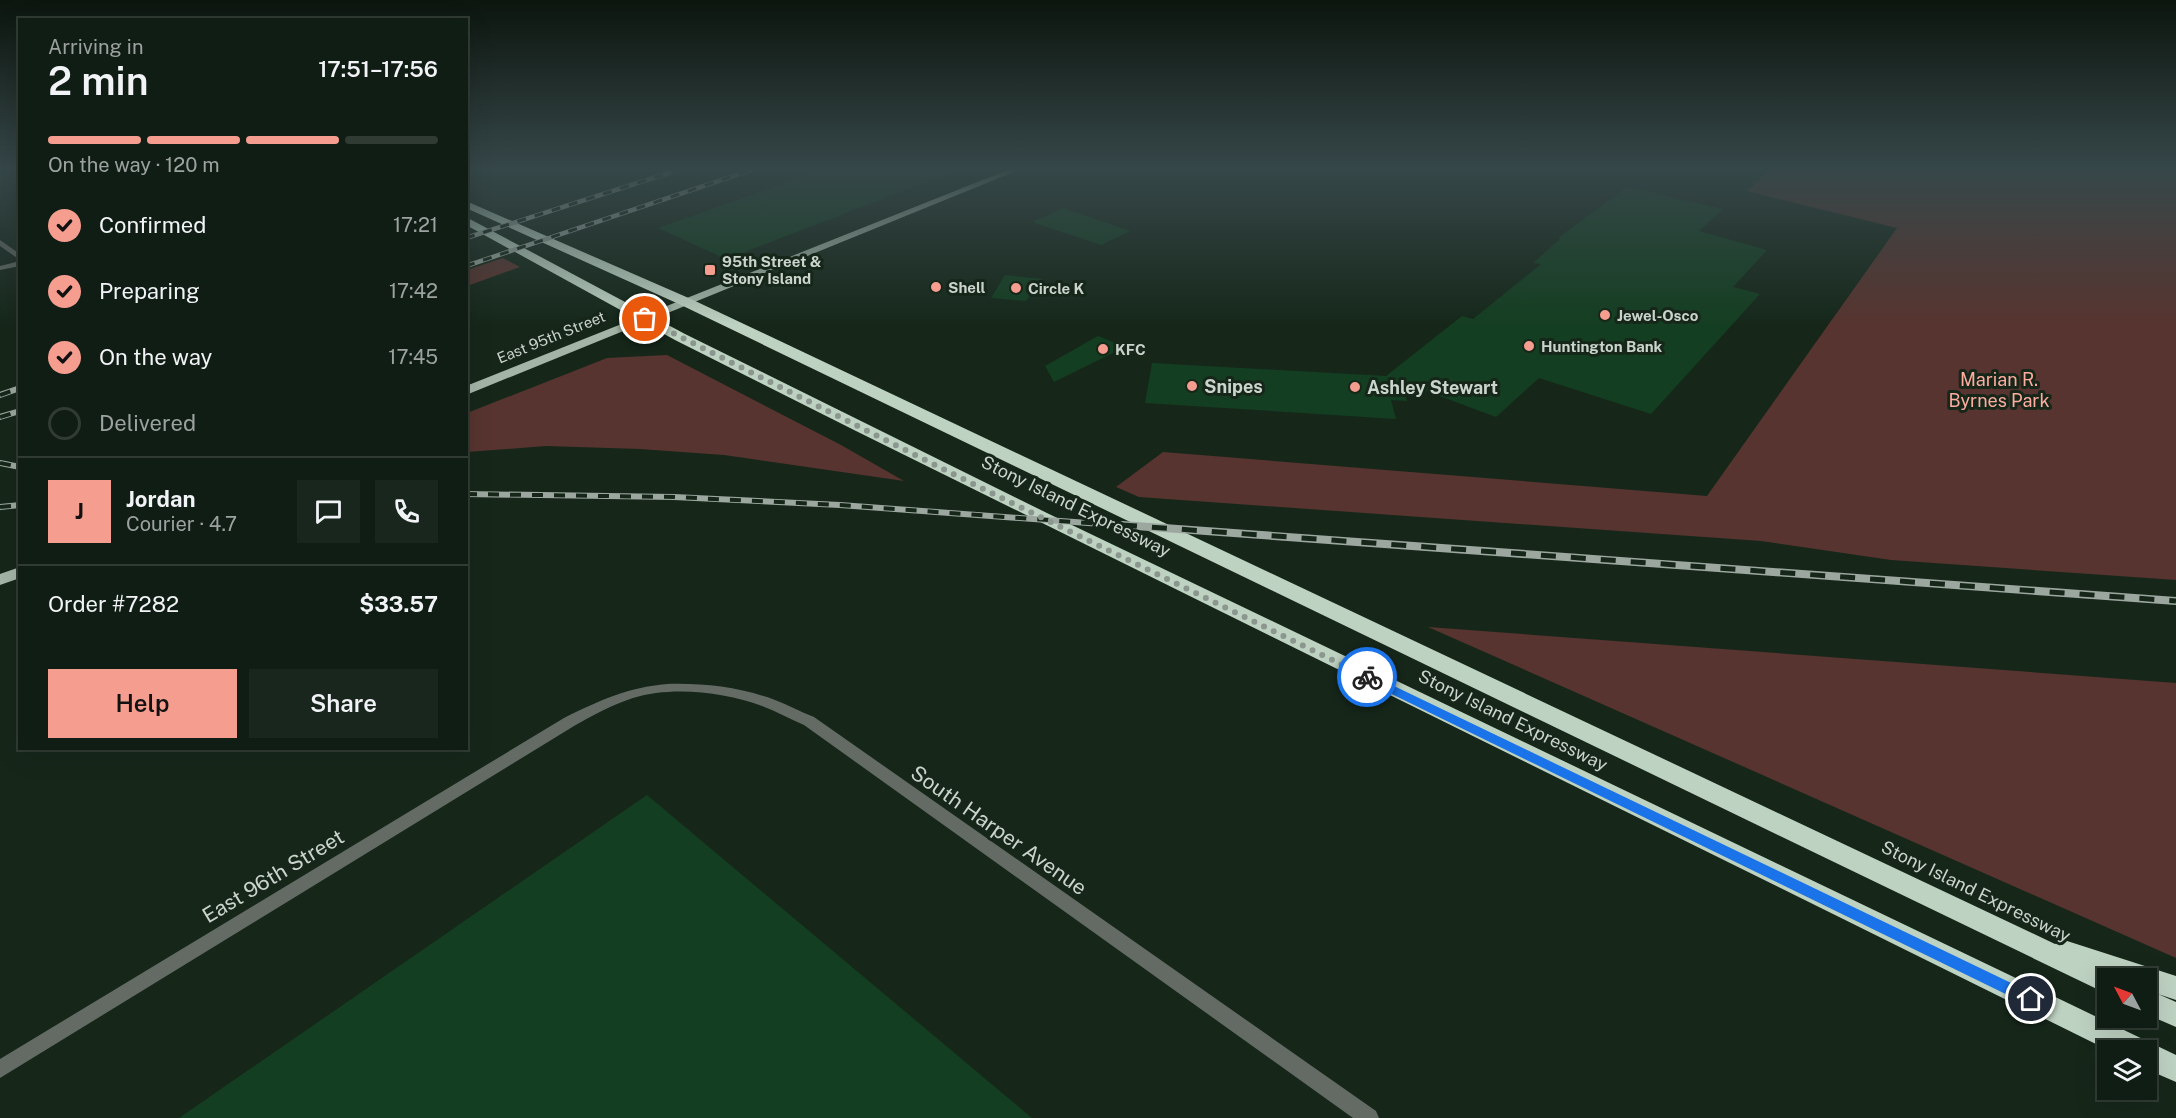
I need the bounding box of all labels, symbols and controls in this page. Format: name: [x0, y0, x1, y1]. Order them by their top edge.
text: Arriving in: [48, 35, 143, 59]
text: 17:51–17:56: [318, 56, 438, 82]
text: 2 min: [48, 58, 149, 104]
text: On the way · 120 m: [48, 153, 220, 177]
icon: check: [48, 209, 81, 242]
text: Confirmed: [99, 212, 206, 238]
text: 17:21: [393, 213, 438, 237]
place label: 95th Street & Stony Island: [722, 253, 822, 287]
marker: 95th Street & Stony Island: [703, 263, 717, 277]
icon: check: [48, 275, 81, 308]
text: Preparing: [99, 278, 200, 304]
text: 17:42: [389, 279, 438, 303]
place label: Shell: [948, 279, 986, 296]
marker: Shell: [929, 280, 943, 294]
place label: Circle K: [1028, 280, 1085, 297]
marker: Circle K: [1009, 281, 1023, 295]
pin: [619, 293, 670, 344]
icon: bag: [628, 302, 661, 335]
street label: East 95th Street: [494, 307, 608, 366]
place label: Jewel-Osco: [1617, 307, 1699, 324]
marker: Jewel-Osco: [1598, 308, 1612, 322]
place label: Huntington Bank: [1541, 338, 1663, 355]
marker: Huntington Bank: [1522, 339, 1536, 353]
icon: check: [48, 341, 81, 374]
place label: KFC: [1115, 341, 1146, 358]
marker: KFC: [1096, 342, 1110, 356]
text: On the way: [99, 344, 212, 370]
text: 17:45: [388, 345, 438, 369]
park label: Marian R. Byrnes Park: [1948, 369, 2050, 411]
place label: Snipes: [1204, 376, 1263, 397]
place label: Ashley Stewart: [1367, 377, 1498, 398]
marker: Snipes: [1185, 379, 1199, 393]
marker: Ashley Stewart: [1348, 380, 1362, 394]
text: Delivered: [99, 410, 196, 436]
street label: Stony Island Expressway: [978, 451, 1174, 561]
button: chat: [297, 480, 360, 543]
button: phone: [375, 480, 438, 543]
text: Jordan: [126, 486, 195, 512]
text: J: [75, 498, 84, 524]
text: Courier · 4.7: [126, 512, 237, 536]
text: Order #7282: [48, 591, 179, 617]
text: $33.57: [359, 591, 438, 617]
courier: [1337, 647, 1397, 707]
icon: bike: [1351, 661, 1384, 694]
street label: Stony Island Expressway: [1415, 665, 1611, 775]
button: Help: [48, 669, 237, 738]
button: Share: [249, 669, 438, 738]
street label: South Harper Avenue: [906, 760, 1092, 900]
street label: East 96th Street: [198, 824, 348, 928]
street label: Stony Island Expressway: [1878, 836, 2074, 946]
north arrow: [2097, 968, 2157, 1028]
map controls: [2097, 968, 2157, 1100]
pin: [2005, 973, 2056, 1024]
icon: home: [2014, 982, 2047, 1015]
button: layers: [2097, 1040, 2157, 1100]

